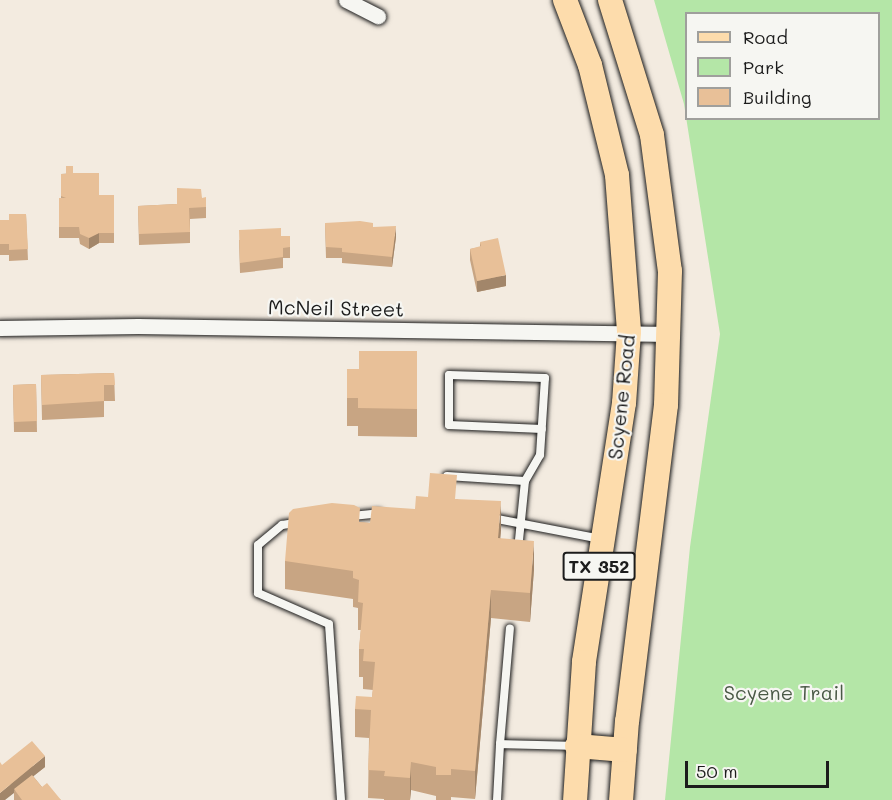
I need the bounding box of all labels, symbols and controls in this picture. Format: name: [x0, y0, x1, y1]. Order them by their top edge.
legend: [685, 12, 880, 120]
text: Road: [743, 25, 788, 49]
text: Park: [743, 55, 784, 79]
text: Building: [743, 85, 811, 109]
street label: McNeil Street: [268, 295, 404, 321]
street label: Scyene Road: [603, 333, 639, 461]
road number: TX 352: [562, 551, 636, 581]
park label: Scyene Trail: [724, 680, 844, 704]
scale bar: [688, 749, 832, 787]
text: 50 m: [696, 759, 738, 783]

